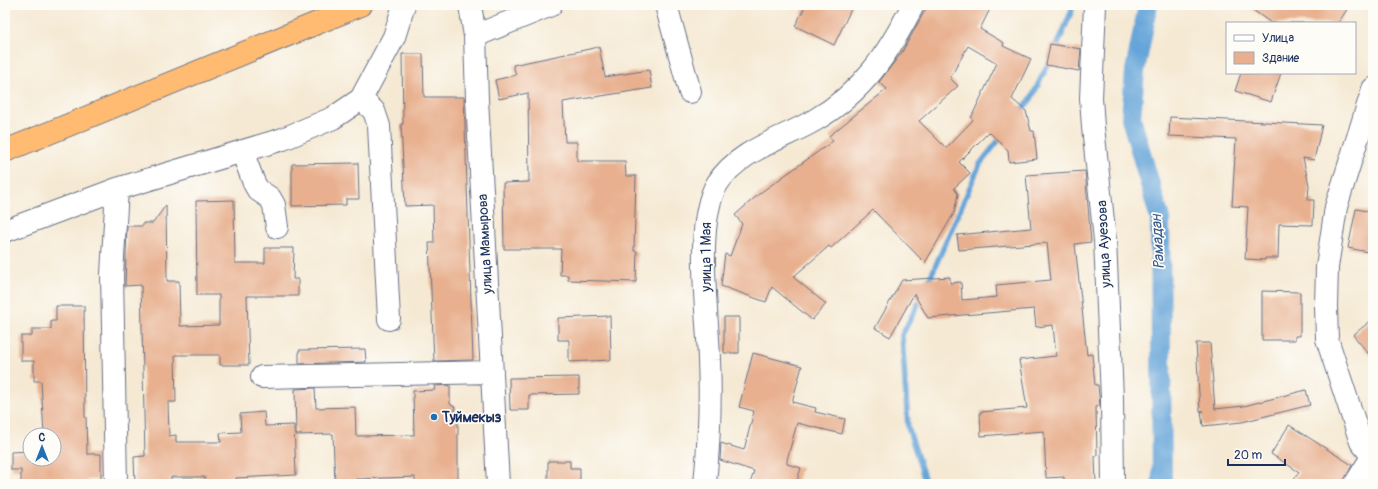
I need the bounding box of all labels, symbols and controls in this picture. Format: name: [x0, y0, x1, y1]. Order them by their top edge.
legend: [1226, 22, 1356, 74]
text: Улица: [1262, 31, 1294, 46]
text: Здание: [1262, 51, 1299, 66]
street label: улица Мамырова: [474, 193, 496, 295]
street label: улица Ауезова: [1093, 200, 1115, 289]
water label: Рамадан: [1147, 213, 1169, 270]
street label: улица 1 Мая: [698, 222, 715, 293]
place label: Туймекыз: [441, 409, 502, 426]
marker: Туймекыз: [429, 412, 439, 422]
north arrow: [22, 427, 62, 467]
text: С: [39, 431, 46, 444]
scale bar: [1228, 441, 1285, 467]
text: 20 m: [1234, 448, 1263, 463]

